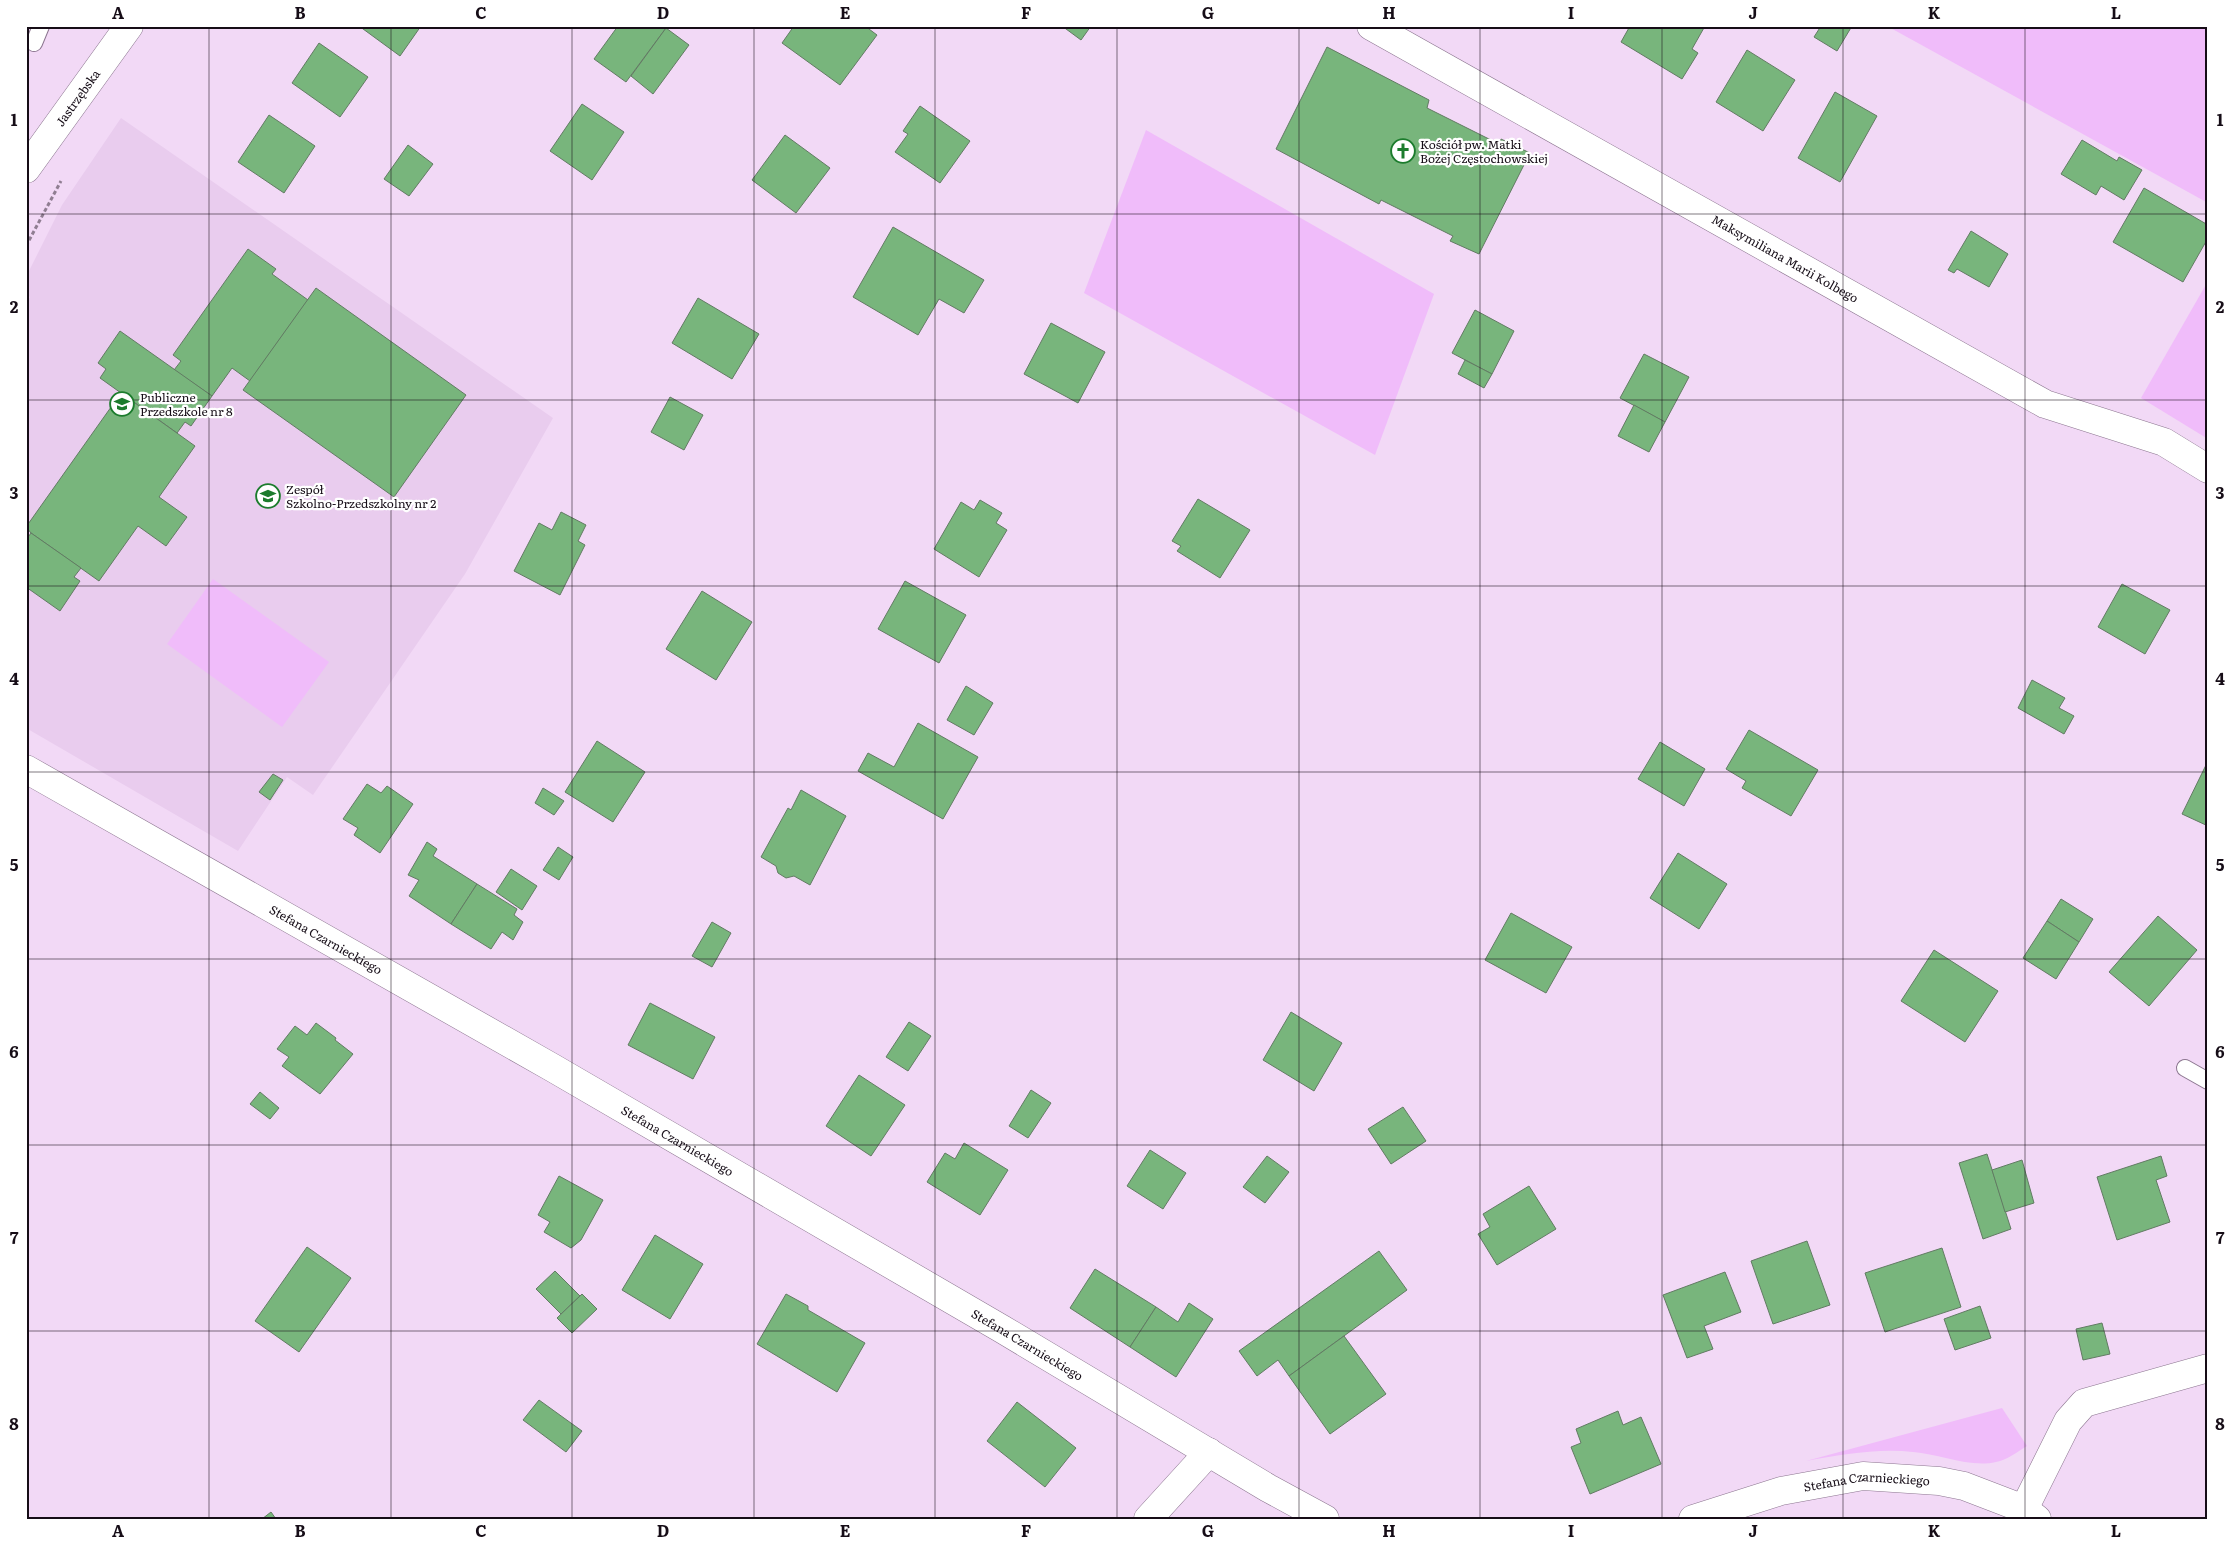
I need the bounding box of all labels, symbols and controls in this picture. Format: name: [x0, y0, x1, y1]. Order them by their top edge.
text: A: [112, 0, 124, 24]
text: B: [294, 0, 306, 24]
text: C: [475, 0, 487, 24]
text: D: [657, 0, 669, 24]
text: E: [840, 0, 851, 24]
text: F: [1021, 0, 1031, 24]
text: G: [1202, 0, 1214, 24]
text: H: [1382, 0, 1396, 24]
text: I: [1568, 0, 1574, 24]
text: J: [1748, 0, 1758, 24]
text: K: [1928, 0, 1941, 24]
text: L: [2111, 0, 2121, 24]
street label: Jastrzębska: [51, 65, 104, 130]
text: 1: [11, 107, 18, 131]
text: 1: [2217, 107, 2224, 131]
place label: Kościół pw. Matki Bożej Częstochowskiej: [1420, 135, 1548, 167]
church icon: Kościół pw. Matki Bożej Częstochowskiej: [1390, 138, 1416, 164]
street label: Maksymiliana Marii Kolbego: [1709, 210, 1862, 307]
text: 2: [10, 294, 19, 318]
text: 2: [2216, 294, 2225, 318]
place label: Publiczne Przedszkole nr 8: [140, 388, 233, 420]
school or university icon: Publiczne Przedszkole nr 8: [109, 391, 135, 417]
text: 3: [10, 480, 19, 504]
place label: Zespół Szkolno-Przedszkolny nr 2: [286, 480, 436, 512]
text: 3: [2216, 480, 2225, 504]
school or university icon: Zespół Szkolno-Przedszkolny nr 2: [255, 483, 281, 509]
text: 4: [9, 666, 19, 690]
text: 4: [2215, 666, 2225, 690]
text: 5: [10, 852, 19, 876]
text: 5: [2216, 852, 2225, 876]
street label: Stefana Czarnieckiego: [266, 900, 386, 978]
text: 6: [9, 1039, 19, 1063]
text: 6: [2215, 1039, 2225, 1063]
street label: Stefana Czarnieckiego: [618, 1101, 737, 1180]
text: 7: [10, 1225, 19, 1249]
text: 7: [2216, 1225, 2225, 1249]
street label: Stefana Czarnieckiego: [968, 1304, 1087, 1385]
text: 8: [9, 1411, 19, 1435]
text: 8: [2215, 1411, 2225, 1435]
street label: Stefana Czarnieckiego: [1802, 1467, 1930, 1496]
text: A: [112, 1518, 124, 1542]
text: B: [294, 1518, 306, 1542]
text: C: [475, 1518, 487, 1542]
text: D: [657, 1518, 669, 1542]
text: E: [840, 1518, 851, 1542]
text: F: [1021, 1518, 1031, 1542]
text: G: [1202, 1518, 1214, 1542]
text: H: [1382, 1518, 1396, 1542]
text: I: [1568, 1518, 1574, 1542]
text: J: [1748, 1518, 1758, 1542]
text: K: [1928, 1518, 1941, 1542]
text: L: [2111, 1518, 2121, 1542]

